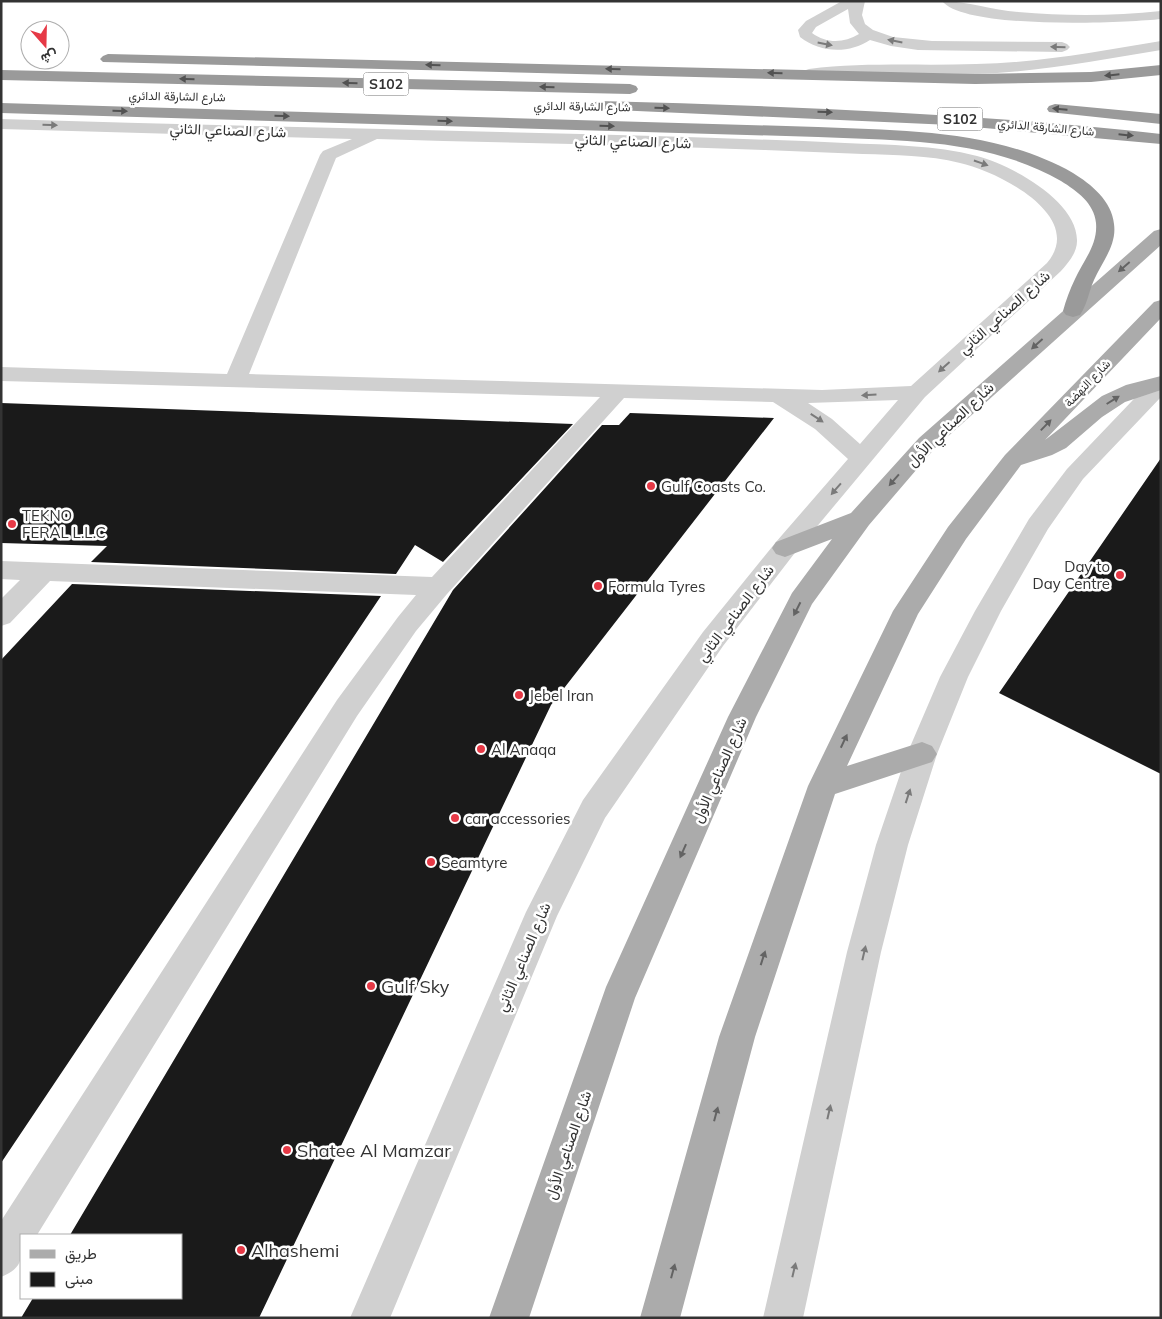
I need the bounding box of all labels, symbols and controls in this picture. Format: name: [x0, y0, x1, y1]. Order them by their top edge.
north arrow: [20, 20, 70, 70]
one-way arrow: [887, 37, 903, 45]
one-way arrow: [818, 40, 834, 48]
one-way arrow: [1049, 43, 1065, 51]
text: ش: [38, 46, 60, 69]
one-way arrow: [424, 61, 440, 69]
one-way arrow: [604, 65, 620, 73]
one-way arrow: [767, 69, 783, 77]
one-way arrow: [1104, 71, 1120, 79]
road number: S102: [364, 72, 408, 96]
one-way arrow: [179, 75, 195, 83]
one-way arrow: [342, 79, 358, 87]
one-way arrow: [539, 83, 555, 91]
street label: شارع الشارقة الدائري: [128, 88, 226, 107]
street label: شارع الشارقة الدائري: [533, 98, 631, 117]
one-way arrow: [655, 104, 671, 112]
one-way arrow: [1052, 105, 1068, 113]
one-way arrow: [112, 108, 128, 116]
one-way arrow: [817, 108, 833, 116]
road number: S102: [938, 108, 982, 130]
one-way arrow: [275, 112, 291, 120]
street label: شارع الشارقة الدائري: [997, 115, 1095, 142]
one-way arrow: [437, 117, 453, 125]
street label: شارع الصناعي الثاني: [169, 118, 287, 146]
one-way arrow: [42, 122, 58, 130]
one-way arrow: [599, 122, 615, 130]
street label: شارع الصناعي الثاني: [574, 129, 692, 157]
one-way arrow: [1119, 131, 1135, 139]
one-way arrow: [973, 160, 988, 167]
one-way arrow: [1118, 261, 1130, 272]
street label: شارع الصناعي الثاني: [954, 266, 1057, 361]
one-way arrow: [1032, 338, 1044, 350]
street label: شارع النهضة: [1061, 356, 1115, 411]
one-way arrow: [937, 362, 950, 373]
street label: شارع الصناعي الأول: [903, 378, 1000, 473]
one-way arrow: [860, 392, 876, 400]
one-way arrow: [1106, 395, 1120, 404]
one-way arrow: [810, 413, 823, 423]
one-way arrow: [1040, 419, 1052, 431]
one-way arrow: [889, 473, 900, 486]
place label: Gulf Coasts Co.: [661, 477, 766, 496]
marker: Gulf Coasts Co.: [645, 480, 657, 492]
one-way arrow: [830, 482, 841, 495]
place label: TEKNO FERAL L.L.C: [22, 506, 106, 542]
marker: TEKNO FERAL L.L.C: [6, 518, 18, 530]
place label: Day to Day Centre: [1033, 557, 1110, 593]
street label: شارع الصناعي الثاني: [692, 561, 781, 668]
marker: Day to Day Centre: [1114, 569, 1126, 581]
place label: Formula Tyres: [608, 577, 705, 596]
marker: Formula Tyres: [592, 580, 604, 592]
one-way arrow: [793, 602, 801, 616]
place label: Jebel Iran: [529, 686, 594, 705]
marker: Jebel Iran: [513, 689, 525, 701]
street label: شارع الصناعي الأول: [687, 714, 754, 827]
one-way arrow: [840, 734, 848, 748]
place label: Al Anaqa: [491, 740, 556, 759]
marker: Al Anaqa: [475, 743, 487, 755]
one-way arrow: [904, 789, 912, 804]
place label: car accessories: [465, 809, 571, 828]
marker: car accessories: [449, 812, 461, 824]
one-way arrow: [678, 844, 686, 858]
place label: Seamtyre: [441, 853, 508, 872]
marker: Seamtyre: [425, 856, 437, 868]
street label: شارع الصناعي الثاني: [491, 899, 558, 1016]
one-way arrow: [860, 945, 868, 960]
one-way arrow: [760, 951, 767, 966]
place label: Gulf Sky: [381, 975, 450, 998]
marker: Gulf Sky: [365, 980, 377, 992]
street label: شارع الصناعي الأول: [541, 1088, 599, 1203]
one-way arrow: [825, 1104, 833, 1119]
one-way arrow: [712, 1106, 720, 1122]
place label: Shatee Al Mamzar: [297, 1139, 451, 1162]
marker: Shatee Al Mamzar: [281, 1144, 293, 1156]
legend: [20, 1234, 182, 1299]
place label: Alhashemi: [251, 1239, 339, 1262]
text: طريق: [65, 1244, 97, 1264]
marker: Alhashemi: [235, 1244, 247, 1256]
one-way arrow: [670, 1263, 678, 1278]
one-way arrow: [790, 1263, 798, 1278]
text: مبنى: [65, 1269, 93, 1289]

